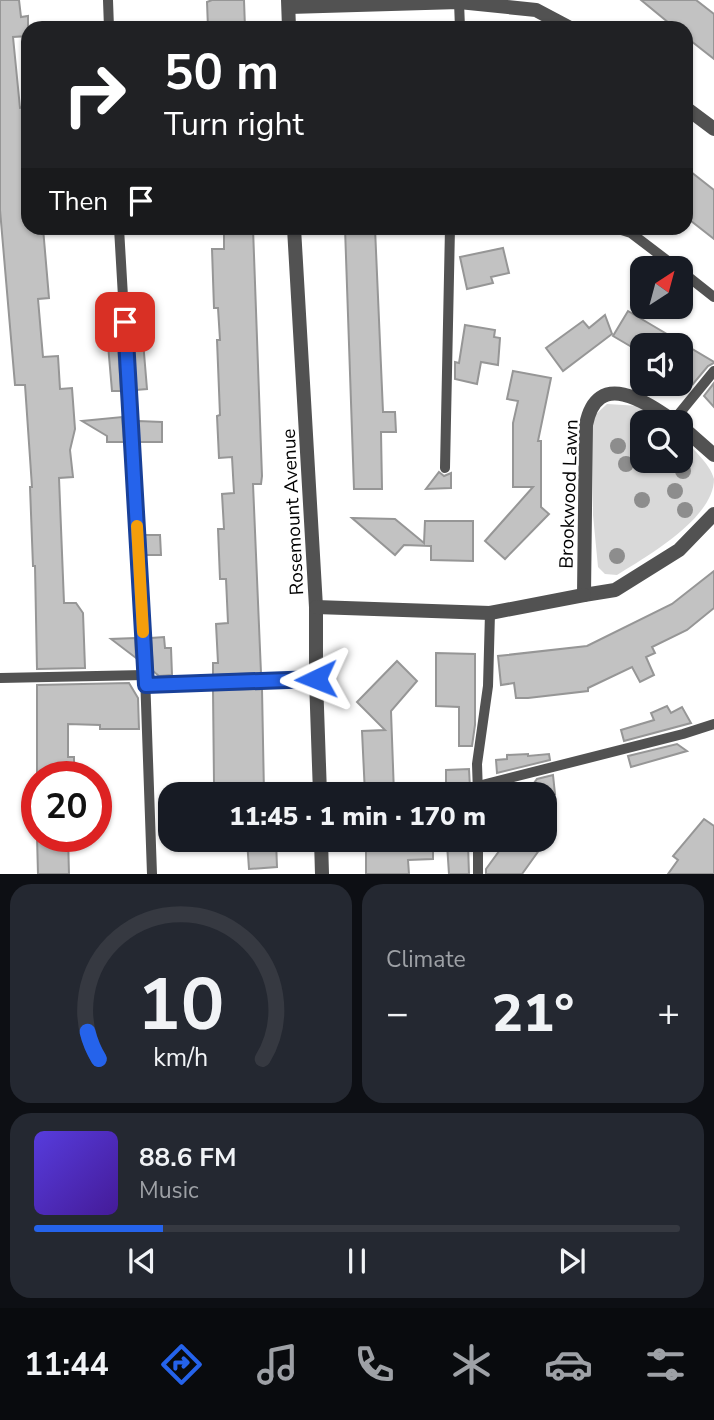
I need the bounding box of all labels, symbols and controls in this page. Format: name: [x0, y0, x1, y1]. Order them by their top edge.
text: 50 m: [164, 39, 279, 106]
icon: right: [49, 49, 140, 140]
text: Turn right: [164, 103, 304, 146]
icon: arrive: [122, 182, 160, 220]
text: Then: [49, 184, 108, 219]
north arrow: [630, 256, 693, 318]
map controls: [630, 256, 693, 473]
pin: [95, 292, 155, 352]
icon: arrive: [106, 303, 144, 341]
button: sound: [630, 333, 693, 396]
button: search: [630, 410, 693, 473]
street label: Brookwood Lawn: [553, 419, 585, 569]
street label: Rosemount Avenue: [276, 428, 310, 596]
position arrow: [279, 642, 353, 716]
speed limit sign: 20: [21, 761, 112, 852]
text: 11:45 · 1 min · 170 m: [229, 799, 486, 834]
text: Climate: [386, 944, 466, 975]
text: 10: [137, 956, 225, 1056]
text: 21°: [492, 978, 574, 1049]
text: −: [386, 988, 409, 1039]
text: +: [657, 988, 680, 1039]
text: km/h: [153, 1041, 209, 1075]
text: 88.6 FM: [139, 1140, 236, 1175]
text: Music: [139, 1175, 199, 1206]
icon: previous: [123, 1242, 161, 1280]
icon: pause: [338, 1242, 376, 1280]
icon: next: [553, 1242, 591, 1280]
icon: directions: [157, 1340, 206, 1389]
icon: music: [253, 1340, 302, 1389]
icon: phone: [350, 1340, 399, 1389]
icon: climate: [447, 1340, 496, 1389]
icon: car: [544, 1340, 593, 1389]
icon: filters: [641, 1340, 690, 1389]
text: 11:44: [24, 1343, 109, 1386]

